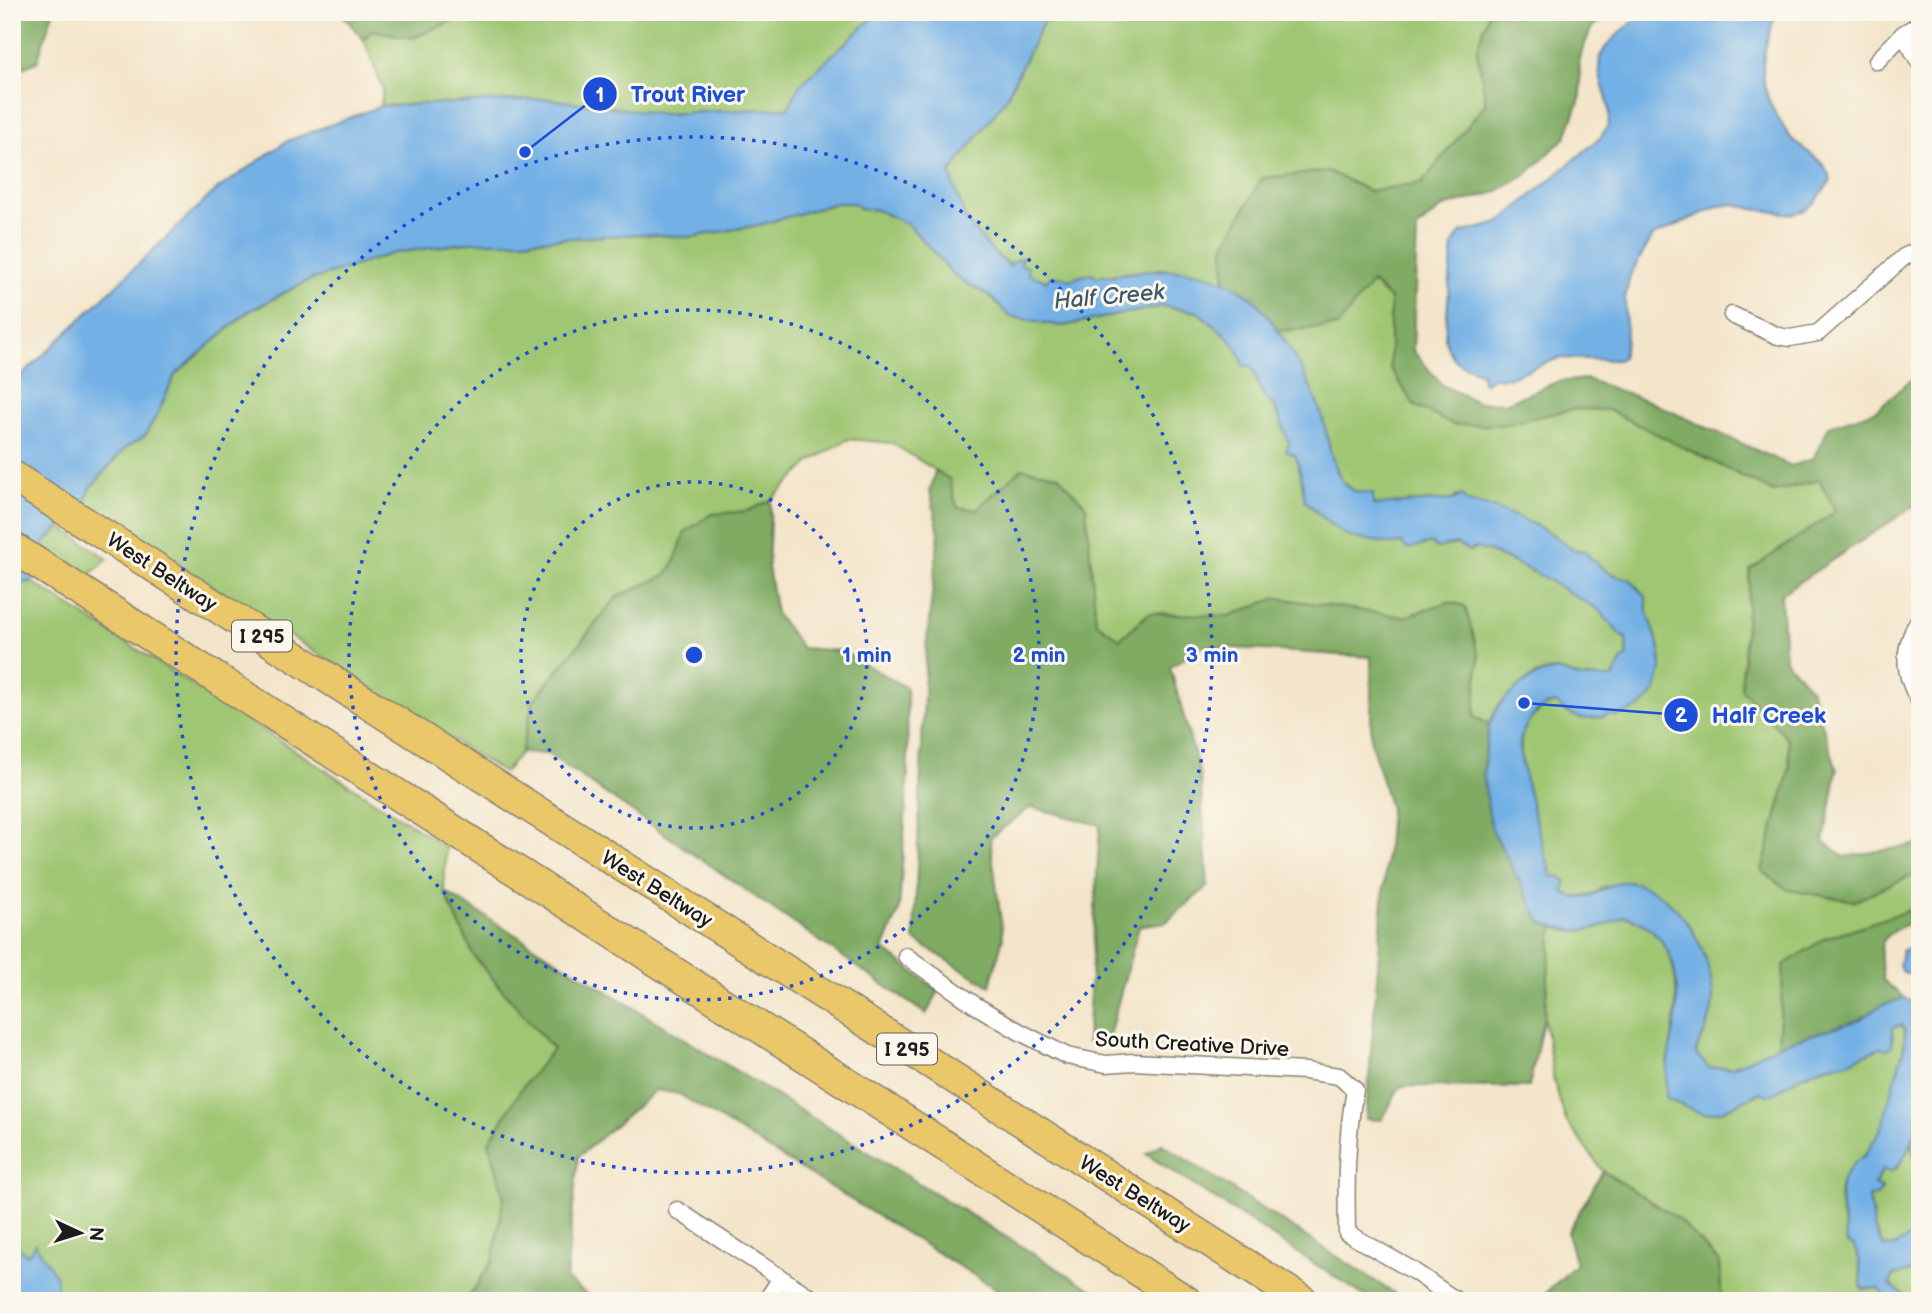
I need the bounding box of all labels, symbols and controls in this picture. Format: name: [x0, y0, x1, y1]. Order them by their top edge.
callout: Trout River: [582, 72, 760, 116]
text: Trout River: [631, 81, 746, 109]
text: 1: [596, 83, 604, 108]
water label: Half Creek: [1053, 278, 1166, 316]
street label: West Beltway: [102, 528, 222, 618]
road number: I 295: [232, 621, 292, 652]
centre of rings: [682, 643, 706, 667]
text: 1 min: [842, 643, 892, 668]
text: 2 min: [1012, 643, 1066, 668]
text: 3 min: [1186, 643, 1238, 668]
callout: Half Creek: [1663, 693, 1840, 737]
text: Half Creek: [1712, 702, 1826, 730]
text: 2: [1675, 703, 1688, 728]
street label: West Beltway: [597, 845, 717, 934]
street label: South Creative Drive: [1094, 1027, 1290, 1062]
road number: I 295: [877, 1034, 937, 1064]
street label: West Beltway: [1075, 1150, 1195, 1239]
north arrow: [46, 1198, 116, 1268]
text: N: [83, 1226, 107, 1242]

